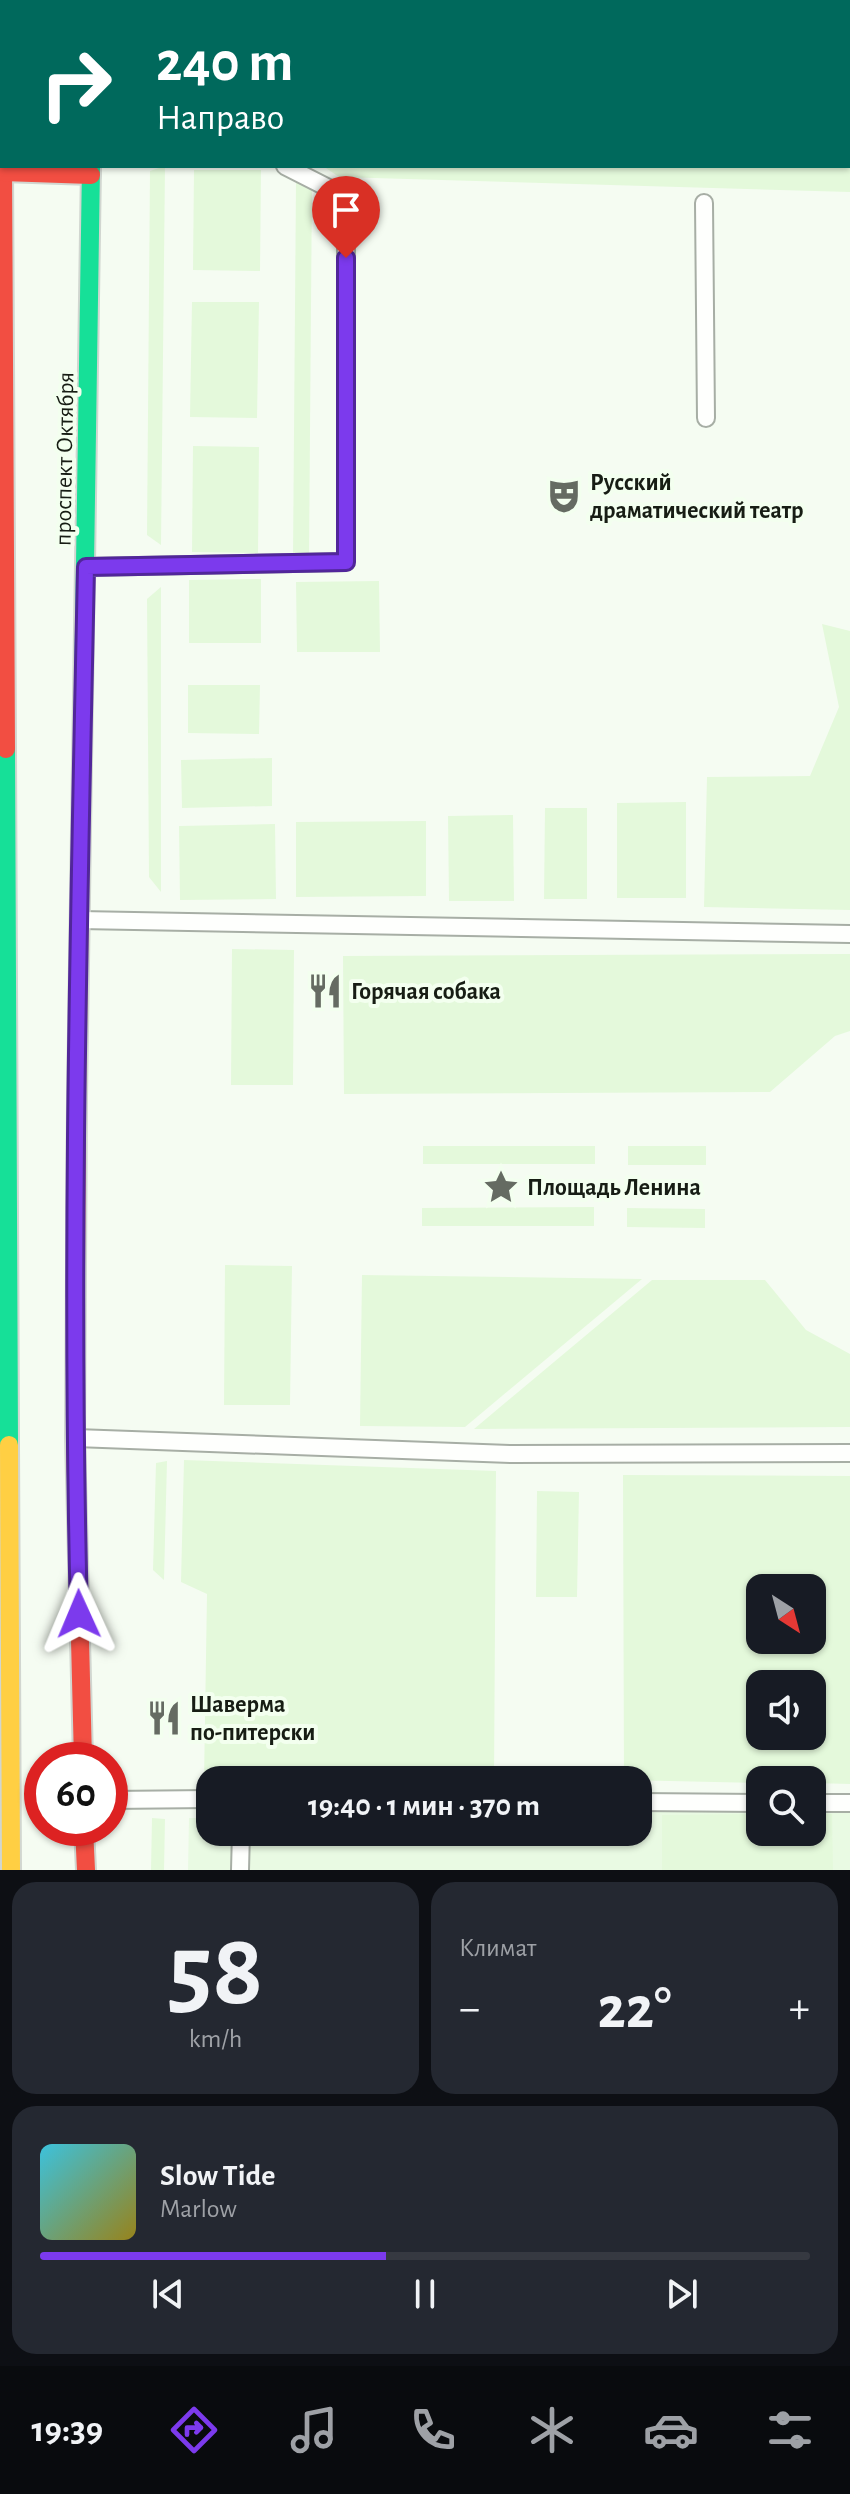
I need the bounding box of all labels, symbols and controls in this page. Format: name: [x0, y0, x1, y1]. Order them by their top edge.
icon: right: [24, 32, 128, 136]
text: 240 m: [156, 35, 293, 91]
text: Направо: [156, 100, 284, 136]
pin: [312, 176, 380, 258]
icon: arrive: [324, 188, 368, 232]
street label: проспект Октября: [51, 372, 79, 546]
place label: Русский драматический театр: [590, 471, 804, 523]
theatre icon: Русский драматический театр: [545, 477, 583, 515]
restaurant icon: Горячая собака: [306, 972, 344, 1010]
place label: Горячая собака: [351, 980, 501, 1004]
place icon: Площадь Ленина: [482, 1168, 520, 1206]
place label: Площадь Ленина: [527, 1176, 701, 1200]
position arrow: [37, 1572, 121, 1656]
north arrow: [746, 1574, 826, 1654]
map controls: [746, 1574, 826, 1846]
button: sound: [746, 1670, 826, 1750]
place label: Шаверма по-питерски: [190, 1693, 316, 1745]
restaurant icon: Шаверма по-питерски: [145, 1699, 183, 1737]
speed limit sign: 60: [24, 1742, 128, 1846]
button: search: [746, 1766, 826, 1846]
text: 19:40 · 1 мин · 370 m: [308, 1791, 540, 1821]
text: 58: [167, 1920, 264, 2024]
text: Климат: [459, 1935, 536, 1961]
text: 22°: [597, 1979, 672, 2039]
text: −: [459, 1987, 480, 2031]
text: +: [789, 1987, 810, 2031]
text: km/h: [189, 2026, 242, 2052]
text: Slow Tide: [160, 2161, 275, 2191]
text: Marlow: [160, 2196, 237, 2222]
icon: previous: [146, 2272, 190, 2316]
icon: pause: [403, 2272, 447, 2316]
icon: next: [660, 2272, 704, 2316]
icon: directions: [166, 2402, 222, 2458]
icon: music: [286, 2402, 342, 2458]
icon: phone: [405, 2402, 461, 2458]
icon: climate: [524, 2402, 580, 2458]
icon: car: [643, 2402, 699, 2458]
icon: filters: [762, 2402, 818, 2458]
text: 19:39: [32, 2412, 103, 2448]

